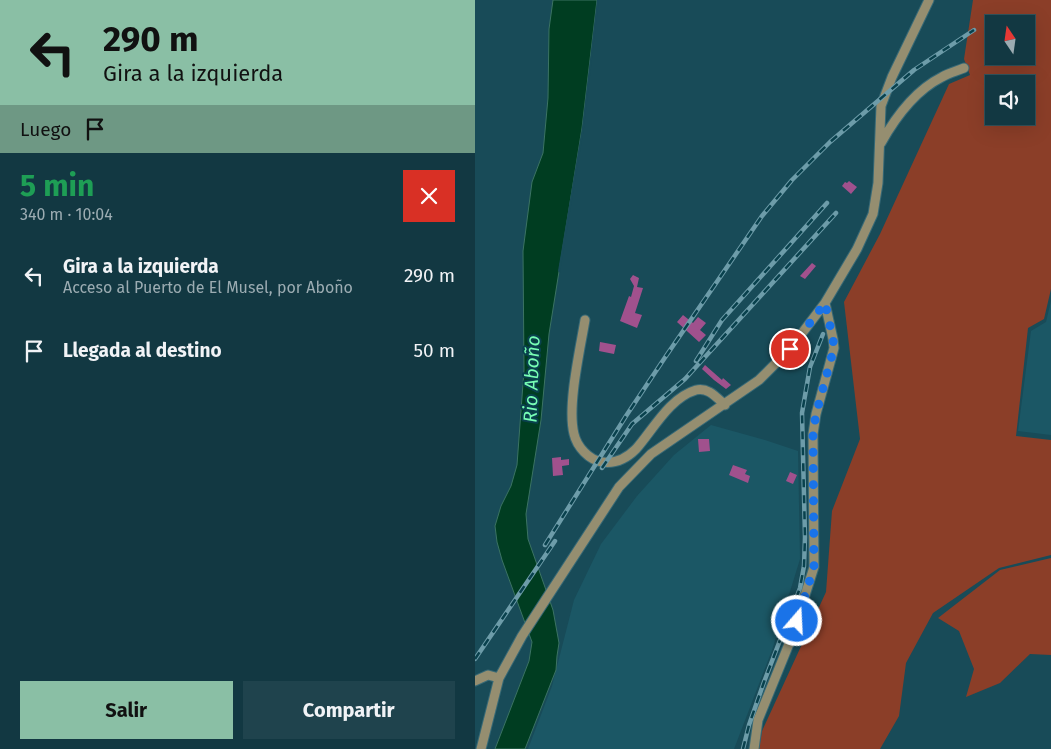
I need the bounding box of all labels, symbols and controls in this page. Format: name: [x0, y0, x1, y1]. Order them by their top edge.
north arrow: [985, 15, 1035, 65]
map controls: [985, 15, 1035, 125]
text: 290 m: [103, 18, 199, 60]
icon: left: [20, 20, 85, 85]
text: Gira a la izquierda: [103, 60, 283, 87]
button: sound: [985, 75, 1035, 125]
icon: arrive: [81, 115, 109, 143]
text: Luego: [20, 118, 71, 141]
text: 5 min: [20, 168, 94, 204]
button: close: [403, 170, 455, 222]
text: 340 m · 10:04: [20, 205, 113, 224]
text: Gira a la izquierda: [63, 255, 219, 278]
icon: left: [20, 262, 48, 290]
text: 290 m: [404, 264, 455, 287]
text: Acceso al Puerto de El Musel, por Aboño: [63, 278, 353, 297]
pin: [769, 328, 811, 370]
water label: Rio Aboño: [518, 335, 545, 423]
icon: arrive: [776, 335, 804, 363]
icon: arrive: [20, 337, 48, 365]
text: Llegada al destino: [63, 339, 222, 362]
text: 50 m: [414, 339, 455, 362]
position arrow: [770, 594, 822, 646]
button: Salir: [20, 681, 233, 739]
button: Compartir: [243, 681, 455, 739]

